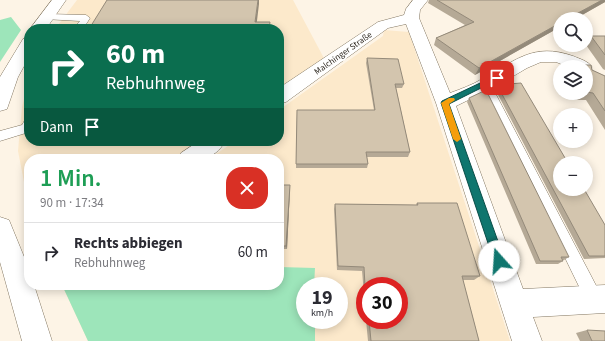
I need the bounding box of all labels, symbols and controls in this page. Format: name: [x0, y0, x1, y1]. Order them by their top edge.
map controls: [553, 12, 593, 196]
button: search: [553, 12, 593, 52]
street label: Malchinger Straße: [312, 28, 375, 78]
text: 60 m: [106, 34, 165, 74]
icon: right: [40, 40, 92, 92]
button: layers: [553, 60, 593, 100]
pin: [480, 61, 514, 95]
icon: arrive: [486, 67, 508, 89]
text: Rebhuhnweg: [106, 71, 205, 96]
button: +: [553, 108, 593, 148]
icon: arrive: [81, 116, 103, 138]
text: Dann: [40, 117, 73, 138]
button: −: [553, 156, 593, 196]
text: 1 Min.: [40, 161, 101, 196]
button: close: [226, 167, 268, 209]
text: 90 m · 17:34: [40, 194, 104, 212]
text: Rechts abbiegen: [74, 233, 183, 254]
position arrow: [478, 240, 520, 282]
icon: right: [40, 242, 62, 264]
text: 60 m: [238, 242, 268, 263]
text: Rebhuhnweg: [74, 254, 145, 272]
speed limit sign: 30: [356, 277, 408, 329]
text: 19: [311, 284, 333, 312]
text: km/h: [311, 306, 333, 320]

